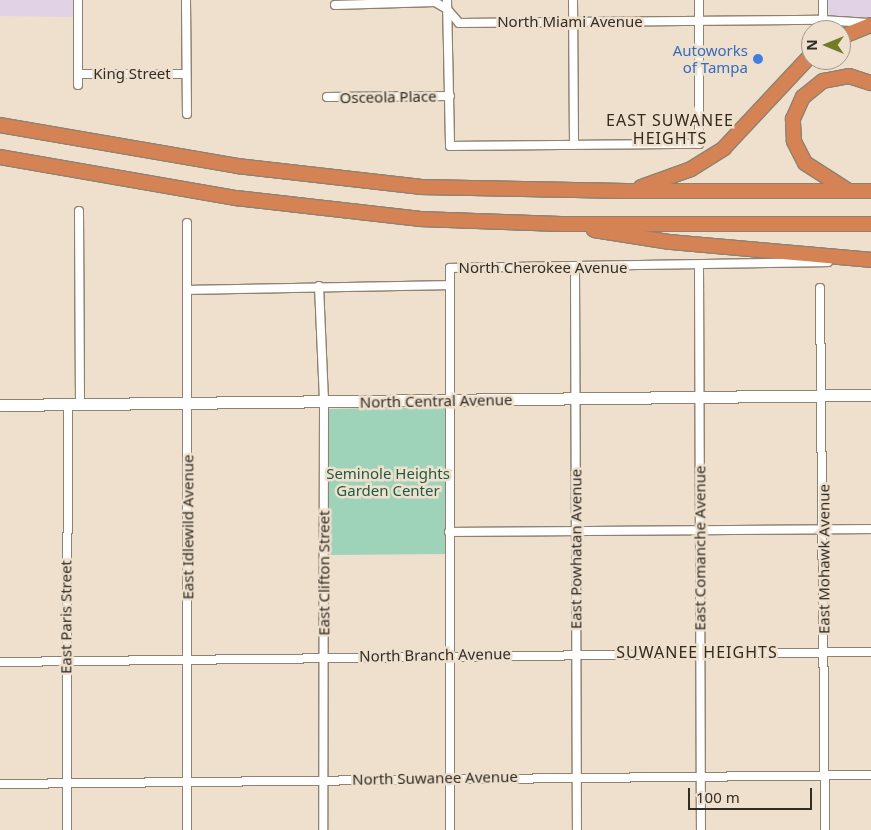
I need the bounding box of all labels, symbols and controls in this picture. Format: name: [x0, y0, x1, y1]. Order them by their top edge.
street label: North Miami Avenue: [497, 13, 643, 31]
north arrow: [801, 20, 851, 70]
text: N: [802, 39, 821, 51]
place label: Autoworks of Tampa: [673, 41, 748, 76]
marker: Autoworks of Tampa: [752, 53, 764, 65]
street label: King Street: [93, 65, 171, 83]
street label: Osceola Place: [339, 87, 437, 107]
district label: EAST SUWANEE HEIGHTS: [605, 110, 735, 148]
street label: North Cherokee Avenue: [459, 259, 627, 277]
street label: North Central Avenue: [360, 391, 512, 411]
street label: East Idlewild Avenue: [179, 455, 197, 599]
park label: Seminole Heights Garden Center: [326, 464, 450, 499]
street label: East Comanche Avenue: [691, 465, 709, 631]
street label: East Powhatan Avenue: [567, 469, 585, 629]
street label: East Mohawk Avenue: [815, 484, 833, 634]
street label: East Clifton Street: [315, 510, 333, 636]
street label: East Paris Street: [57, 560, 75, 674]
district label: SUWANEE HEIGHTS: [614, 642, 780, 662]
street label: North Branch Avenue: [359, 645, 511, 665]
street label: North Suwanee Avenue: [352, 768, 518, 788]
scale bar: [691, 778, 815, 810]
text: 100 m: [696, 787, 740, 807]

